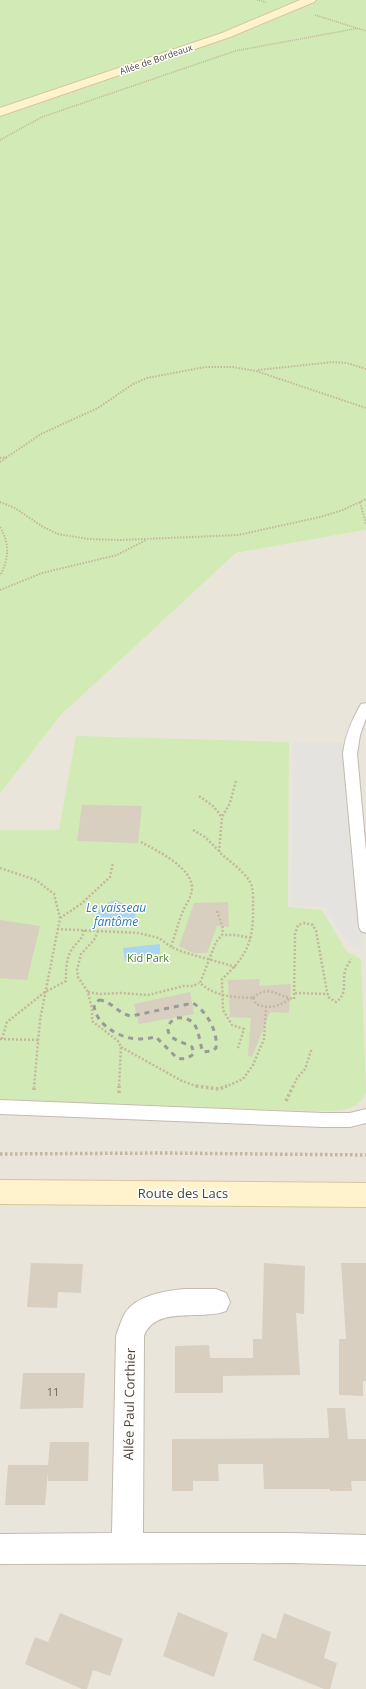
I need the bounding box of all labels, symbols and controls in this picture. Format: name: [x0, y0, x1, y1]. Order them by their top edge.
street label: Allée de Bordeaux: [118, 40, 194, 78]
water label: Le vaisseau fantôme: [86, 899, 146, 930]
park label: Kid Park: [127, 950, 169, 965]
street label: Route des Lacs: [138, 1184, 228, 1202]
street label: Allée Paul Corthier: [119, 1347, 139, 1460]
house number: 11: [47, 1384, 59, 1399]

